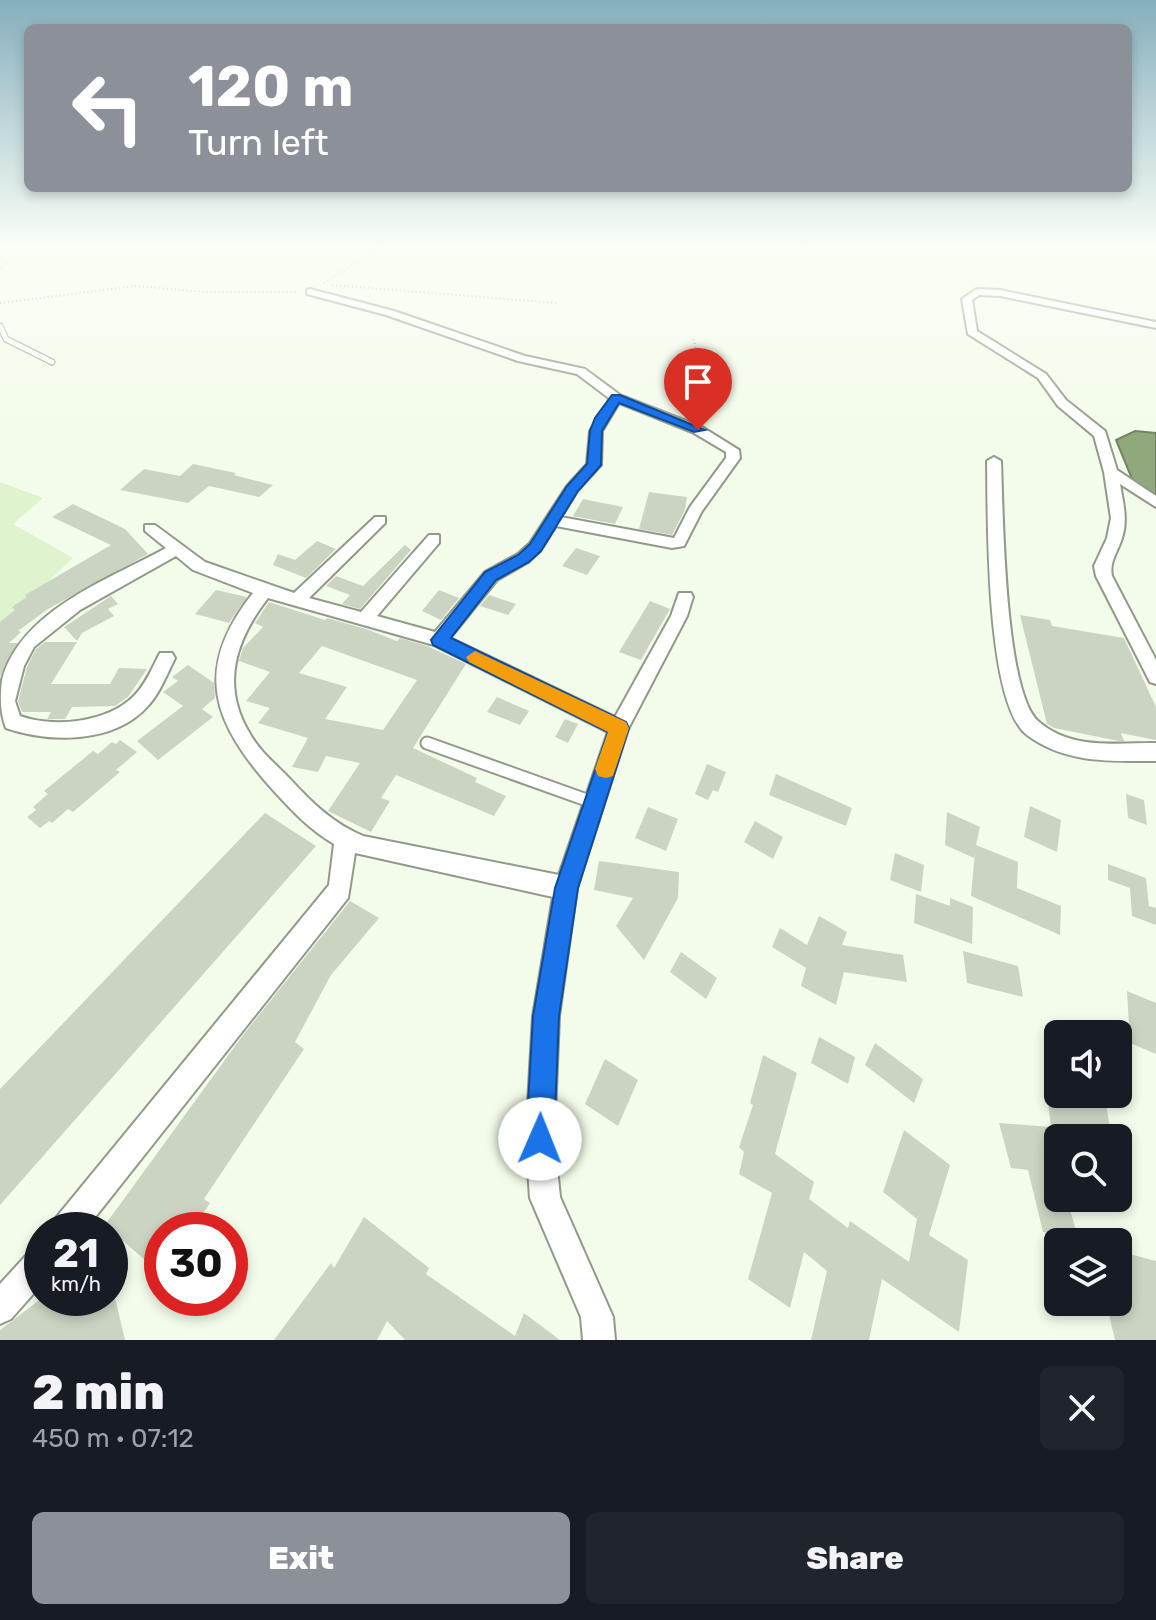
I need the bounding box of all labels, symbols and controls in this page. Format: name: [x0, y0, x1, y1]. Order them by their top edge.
text: 120 m: [188, 54, 354, 120]
icon: left: [56, 56, 160, 160]
text: Turn left: [188, 121, 329, 164]
pin: [664, 348, 732, 430]
icon: arrive: [676, 360, 720, 404]
map controls: [1044, 1020, 1132, 1316]
button: sound: [1044, 1020, 1132, 1108]
position arrow: [498, 1097, 582, 1181]
button: search: [1044, 1124, 1132, 1212]
speed limit sign: 30: [144, 1212, 248, 1316]
button: layers: [1044, 1228, 1132, 1316]
text: 21: [53, 1230, 99, 1277]
text: km/h: [51, 1272, 101, 1296]
text: 2 min: [32, 1364, 165, 1421]
button: close: [1040, 1366, 1124, 1450]
text: 450 m · 07:12: [32, 1423, 194, 1454]
button: Exit: [32, 1512, 570, 1604]
button: Share: [586, 1512, 1124, 1604]

